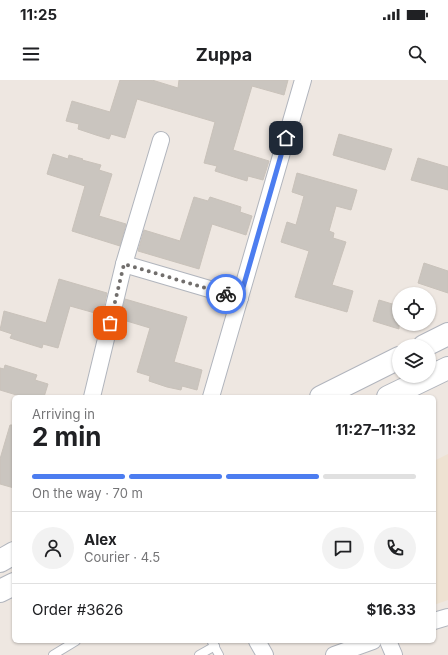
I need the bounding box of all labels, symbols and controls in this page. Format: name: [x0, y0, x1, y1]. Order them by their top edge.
text: 11:25: [20, 5, 57, 24]
icon: menu: [20, 43, 42, 65]
icon: search: [406, 43, 428, 65]
text: Zuppa: [196, 44, 252, 65]
pin: [269, 121, 303, 155]
icon: home: [275, 127, 297, 149]
courier: [206, 274, 246, 314]
icon: bike: [215, 283, 237, 305]
map controls: [392, 287, 436, 383]
button: locate: [392, 287, 436, 331]
pin: [93, 306, 127, 340]
icon: bag: [99, 312, 121, 334]
button: layers: [392, 339, 436, 383]
text: Arriving in: [32, 406, 95, 422]
text: 11:27–11:32: [335, 420, 416, 439]
text: 2 min: [32, 421, 102, 452]
text: On the way · 70 m: [32, 485, 143, 501]
button: person: [32, 527, 74, 569]
button: chat: [322, 527, 364, 569]
button: phone: [374, 527, 416, 569]
text: Alex: [84, 530, 117, 549]
text: Courier · 4.5: [84, 549, 160, 565]
text: Order #3626: [32, 600, 123, 619]
text: $16.33: [366, 600, 416, 619]

